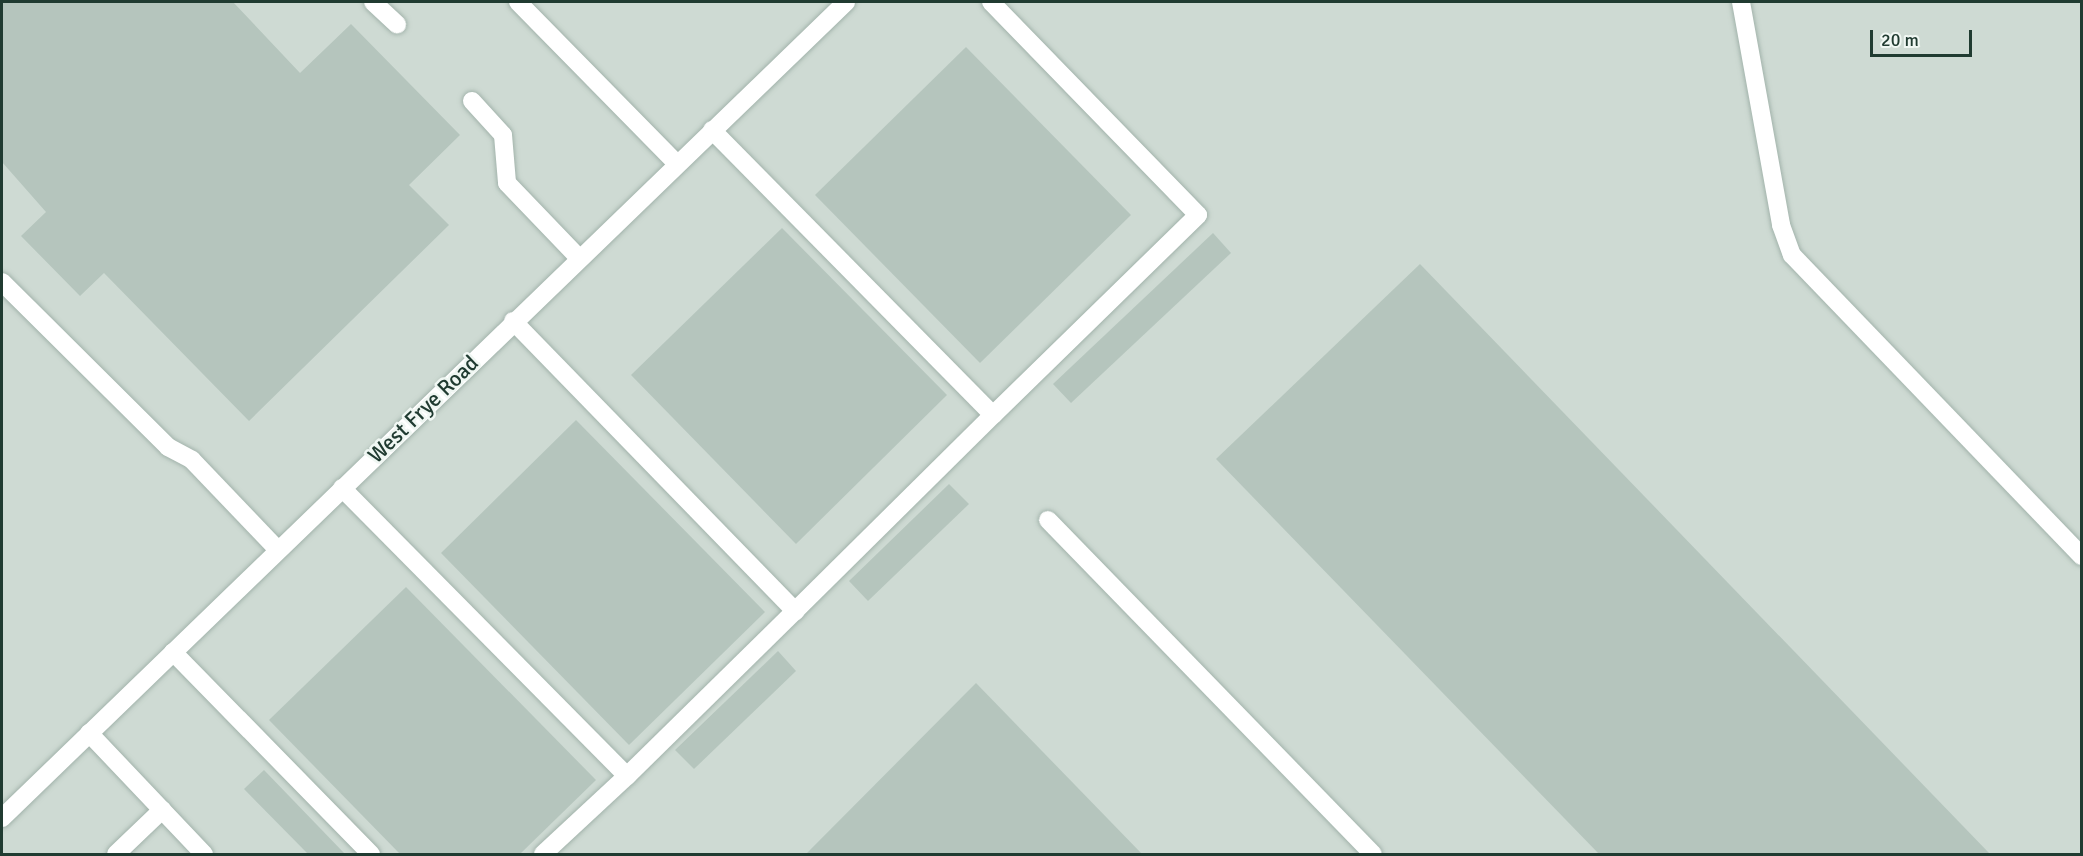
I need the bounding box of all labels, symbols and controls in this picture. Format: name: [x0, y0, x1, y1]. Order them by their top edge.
scale bar: [1873, 18, 1975, 56]
text: 20 m: [1881, 29, 1919, 51]
street label: West Frye Road: [362, 350, 484, 468]

